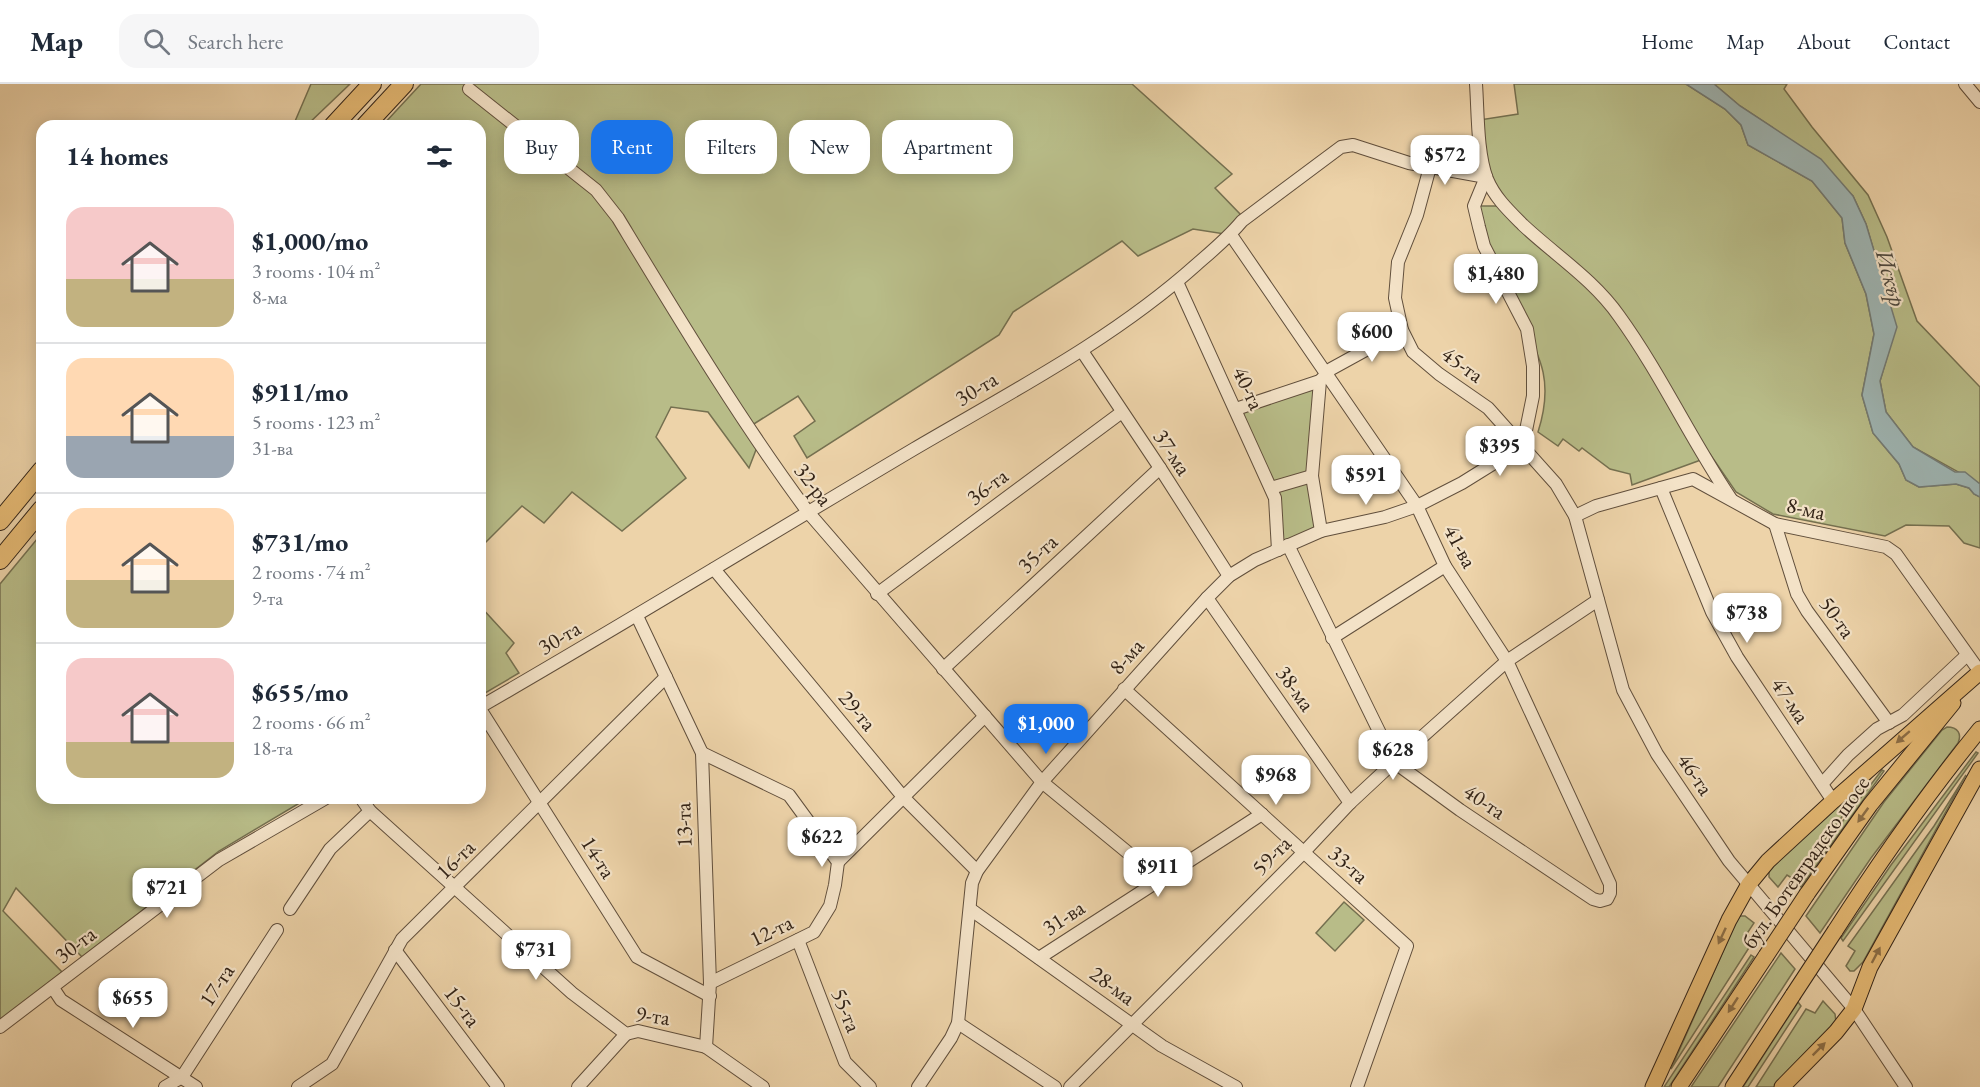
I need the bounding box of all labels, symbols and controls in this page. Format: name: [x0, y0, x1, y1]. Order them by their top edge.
search box: [119, 14, 539, 68]
text: Map: [30, 23, 83, 59]
icon: search: [140, 25, 173, 58]
text: Search here: [188, 27, 283, 56]
text: Home: [1641, 28, 1693, 55]
text: Map: [1726, 28, 1764, 55]
text: About: [1797, 28, 1850, 55]
text: Contact: [1883, 28, 1950, 55]
chip: Buy: [504, 120, 579, 174]
chip: Rent: [591, 120, 673, 174]
chip: Filters: [685, 120, 777, 174]
chip: New: [789, 120, 870, 174]
chip: Apartment: [882, 120, 1013, 174]
pin: $572: [1409, 135, 1481, 186]
text: 14 homes: [66, 139, 168, 173]
icon: filters: [423, 140, 456, 173]
text: $572: [1425, 141, 1465, 167]
text: $1,000/mo: [252, 224, 368, 258]
icon: home: [114, 231, 186, 303]
water label: Искър: [1869, 245, 1914, 310]
pin: $1,480: [1447, 254, 1545, 305]
text: 3 rooms · 104 m²: [252, 258, 380, 284]
text: $1,480: [1468, 260, 1524, 286]
text: 8-ма: [252, 284, 288, 310]
pin: $600: [1336, 312, 1408, 363]
text: $600: [1352, 318, 1392, 344]
street label: 45-та: [1436, 339, 1490, 389]
street label: 40-та: [1226, 362, 1271, 415]
street label: 30-та: [950, 364, 1003, 412]
text: $911/mo: [252, 375, 348, 409]
icon: home: [114, 382, 186, 454]
text: 5 rooms · 123 m²: [252, 409, 380, 435]
street label: 37-ма: [1147, 424, 1198, 481]
pin: $395: [1464, 426, 1536, 477]
text: $395: [1480, 432, 1520, 458]
text: 31-ва: [252, 435, 293, 461]
pin: $591: [1330, 455, 1402, 506]
street label: 32-ра: [788, 457, 839, 512]
street label: 36-та: [961, 461, 1014, 512]
text: $591: [1346, 461, 1386, 487]
street label: 8-ма: [1784, 490, 1828, 527]
street label: 41-ва: [1437, 519, 1484, 573]
text: $731/mo: [252, 525, 348, 559]
street label: 35-та: [1011, 527, 1064, 579]
icon: home: [114, 532, 186, 604]
text: 2 rooms · 74 m²: [252, 559, 371, 585]
text: 9-та: [252, 585, 283, 611]
street label: 50-та: [1813, 591, 1862, 644]
pin: $738: [1711, 593, 1783, 644]
text: $738: [1727, 599, 1767, 625]
street label: 30-та: [533, 614, 586, 661]
street label: 8-ма: [1103, 632, 1150, 681]
street label: 38-ма: [1269, 660, 1322, 717]
street label: 47-ма: [1765, 672, 1817, 729]
text: $655/mo: [252, 675, 348, 709]
icon: home: [114, 682, 186, 754]
street label: 29-та: [832, 684, 883, 737]
pin: $1,000: [997, 704, 1095, 755]
text: 2 rooms · 66 m²: [252, 709, 371, 735]
text: $1,000: [1018, 710, 1074, 736]
pin: $628: [1357, 730, 1429, 781]
one-way arrow: [1896, 730, 1911, 743]
text: 18-та: [252, 735, 293, 761]
text: $628: [1373, 736, 1413, 762]
street label: 46-та: [1671, 748, 1720, 801]
pin: $968: [1240, 755, 1312, 806]
text: $968: [1256, 761, 1296, 787]
street label: бул. Ботевградско шосе: [1735, 770, 1876, 954]
street label: 40-та: [1458, 777, 1512, 826]
street label: 13-та: [668, 802, 699, 848]
one-way arrow: [1858, 807, 1870, 822]
pin: $622: [786, 817, 858, 868]
text: $622: [802, 823, 842, 849]
street label: 59-та: [1245, 829, 1298, 881]
street label: 14-та: [574, 831, 623, 884]
street label: 16-та: [429, 833, 482, 885]
street label: 33-та: [1322, 839, 1375, 890]
pin: $911: [1122, 847, 1194, 898]
text: $911: [1138, 853, 1178, 879]
pin: $721: [131, 868, 203, 919]
text: $721: [147, 874, 187, 900]
street label: 31-ва: [1036, 893, 1090, 942]
street label: 12-та: [745, 907, 798, 953]
street label: 30-та: [49, 919, 102, 970]
one-way arrow: [1718, 928, 1727, 945]
pin: $731: [500, 930, 572, 981]
text: $731: [516, 936, 556, 962]
one-way arrow: [1871, 946, 1881, 963]
street label: 17-та: [192, 958, 241, 1012]
street label: 28-ма: [1084, 959, 1141, 1012]
pin: $655: [97, 978, 169, 1029]
street label: 15-та: [437, 980, 488, 1033]
text: $655: [113, 984, 153, 1010]
street label: 55-та: [825, 984, 868, 1037]
one-way arrow: [1728, 996, 1739, 1013]
street label: 9-та: [634, 999, 672, 1032]
one-way arrow: [1812, 1042, 1826, 1056]

